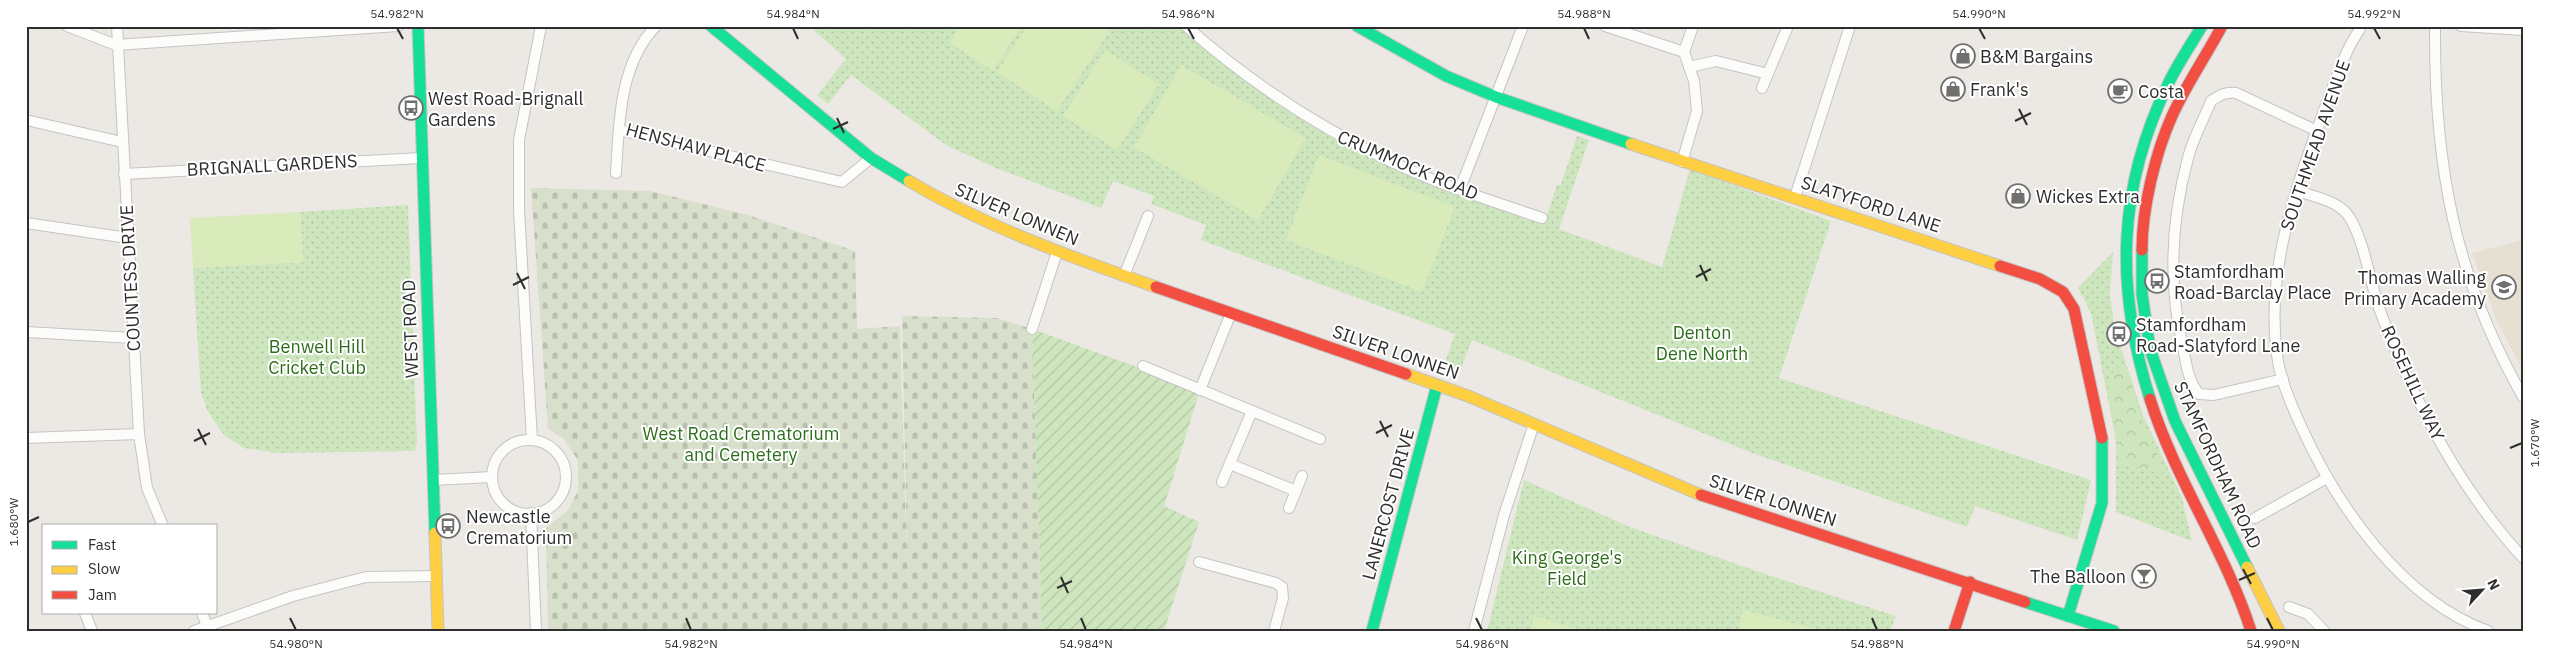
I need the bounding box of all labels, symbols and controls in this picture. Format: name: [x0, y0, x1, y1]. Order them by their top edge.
text: 54.982°N: [370, 6, 424, 21]
text: 54.984°N: [766, 6, 820, 21]
text: 54.986°N: [1161, 6, 1215, 21]
text: 54.988°N: [1557, 6, 1611, 21]
text: 54.990°N: [1952, 6, 2006, 21]
text: 54.992°N: [2347, 6, 2401, 21]
shop icon: B&M Bargains: [1950, 43, 1976, 69]
place label: B&M Bargains: [1980, 45, 2093, 68]
street label: SOUTHMEAD AVENUE: [2275, 57, 2355, 233]
shop icon: Frank's: [1940, 76, 1966, 102]
place label: Frank's: [1970, 78, 2029, 101]
cafe icon: Costa: [2107, 78, 2133, 104]
place label: Costa: [2138, 80, 2184, 103]
place label: West Road-Brignall Gardens: [428, 87, 583, 131]
bus stop icon: West Road-Brignall Gardens: [398, 95, 424, 121]
street label: HENSHAW PLACE: [623, 117, 769, 177]
street label: CRUMMOCK ROAD: [1334, 125, 1482, 205]
street label: BRIGNALL GARDENS: [186, 149, 358, 181]
street label: SLATYFORD LANE: [1798, 171, 1944, 237]
street label: SILVER LONNEN: [951, 177, 1083, 251]
shop icon: Wickes Extra: [2005, 183, 2031, 209]
place label: Wickes Extra: [2036, 185, 2140, 208]
street label: COUNTESS DRIVE: [115, 204, 145, 352]
place label: Stamfordham Road-Barclay Place: [2174, 260, 2332, 304]
place label: Thomas Walling Primary Academy: [2344, 266, 2486, 310]
bus stop icon: Stamfordham Road-Barclay Place: [2144, 268, 2170, 294]
school or university icon: Thomas Walling Primary Academy: [2491, 274, 2517, 300]
street label: WEST ROAD: [397, 279, 423, 379]
place label: Stamfordham Road-Slatyford Lane: [2136, 313, 2300, 357]
street label: SILVER LONNEN: [1330, 320, 1462, 384]
park label: Denton Dene North: [1656, 321, 1748, 365]
bus stop icon: Stamfordham Road-Slatyford Lane: [2106, 321, 2132, 347]
street label: ROSEHILL WAY: [2376, 322, 2450, 445]
park label: Benwell Hill Cricket Club: [268, 335, 366, 379]
street label: STAMFORDHAM ROAD: [2169, 378, 2267, 552]
text: 1.670°W: [2527, 419, 2542, 467]
park label: West Road Crematorium and Cemetery: [643, 422, 839, 466]
street label: LANERCOST DRIVE: [1357, 426, 1419, 582]
street label: SILVER LONNEN: [1706, 469, 1840, 531]
text: 1.680°W: [6, 498, 21, 546]
place label: Newcastle Crematorium: [466, 505, 572, 549]
bus stop icon: Newcastle Crematorium: [435, 513, 461, 539]
legend: [42, 524, 218, 614]
text: Fast: [88, 535, 116, 554]
park label: King George's Field: [1512, 546, 1622, 590]
text: Slow: [88, 559, 121, 578]
bar icon: The Balloon: [2131, 563, 2157, 589]
north arrow: [2456, 564, 2506, 614]
place label: The Balloon: [2030, 565, 2126, 588]
text: N: [2483, 576, 2504, 593]
text: Jam: [88, 585, 117, 604]
text: 54.980°N: [269, 636, 323, 651]
text: 54.982°N: [664, 636, 718, 651]
text: 54.984°N: [1059, 636, 1113, 651]
text: 54.986°N: [1455, 636, 1509, 651]
text: 54.988°N: [1850, 636, 1904, 651]
text: 54.990°N: [2246, 636, 2300, 651]

